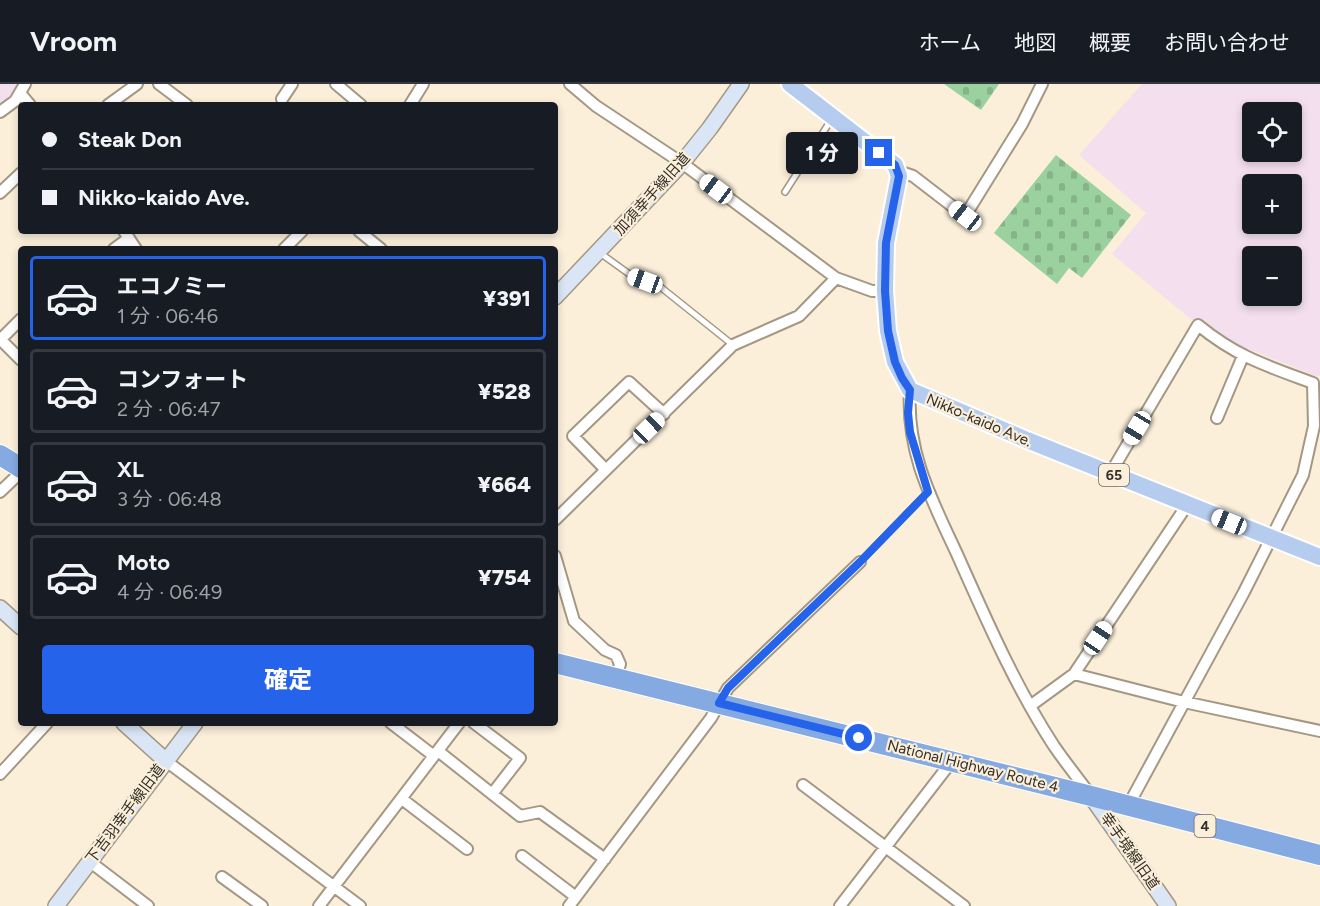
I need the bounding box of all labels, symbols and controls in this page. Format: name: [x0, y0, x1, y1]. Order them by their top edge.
text: Vroom: [30, 24, 117, 58]
text: ホーム: [919, 30, 981, 55]
text: 地図: [1014, 30, 1056, 55]
text: 概要: [1089, 30, 1131, 55]
text: お問い合わせ: [1164, 30, 1290, 55]
map controls: [1242, 102, 1302, 306]
button: locate: [1242, 102, 1302, 162]
text: Steak Don: [78, 126, 182, 153]
callout: 1 分: [786, 132, 858, 174]
route end: [865, 139, 892, 166]
text: 1 分: [805, 141, 839, 165]
street label: 加須幸手線旧道: [610, 149, 694, 239]
car: [696, 171, 736, 207]
button: +: [1242, 174, 1302, 234]
text: Nikko-kaido Ave.: [78, 184, 250, 211]
car: [945, 198, 985, 234]
button: −: [1242, 246, 1302, 306]
car: [625, 266, 665, 296]
icon: car: [45, 271, 99, 325]
text: エコノミー: [117, 273, 227, 300]
text: ¥391: [483, 285, 531, 312]
text: 1 分 · 06:46: [117, 304, 218, 328]
icon: car: [45, 364, 99, 418]
text: コンフォート: [117, 366, 248, 393]
text: ¥528: [478, 378, 531, 405]
street label: Nikko-kaido Ave.: [924, 390, 1034, 450]
text: 2 分 · 06:47: [117, 397, 220, 421]
car: [1120, 408, 1154, 448]
car: [630, 409, 668, 447]
text: XL: [117, 456, 144, 483]
icon: car: [45, 457, 99, 511]
road number: 65: [1099, 464, 1129, 486]
text: ¥664: [477, 471, 531, 498]
text: 3 分 · 06:48: [117, 487, 222, 511]
car: [1209, 507, 1249, 537]
text: Moto: [117, 549, 170, 576]
icon: car: [45, 550, 99, 604]
text: ¥754: [478, 564, 531, 591]
text: 4 分 · 06:49: [117, 580, 222, 604]
car: [1080, 618, 1116, 658]
button: 確定: [42, 645, 534, 714]
route start: [845, 724, 872, 751]
street label: National Highway Route 4: [885, 736, 1061, 796]
street label: 下吉羽幸手線旧道: [82, 761, 168, 867]
street label: 幸手境線旧道: [1097, 809, 1163, 893]
road number: 4: [1194, 815, 1216, 837]

